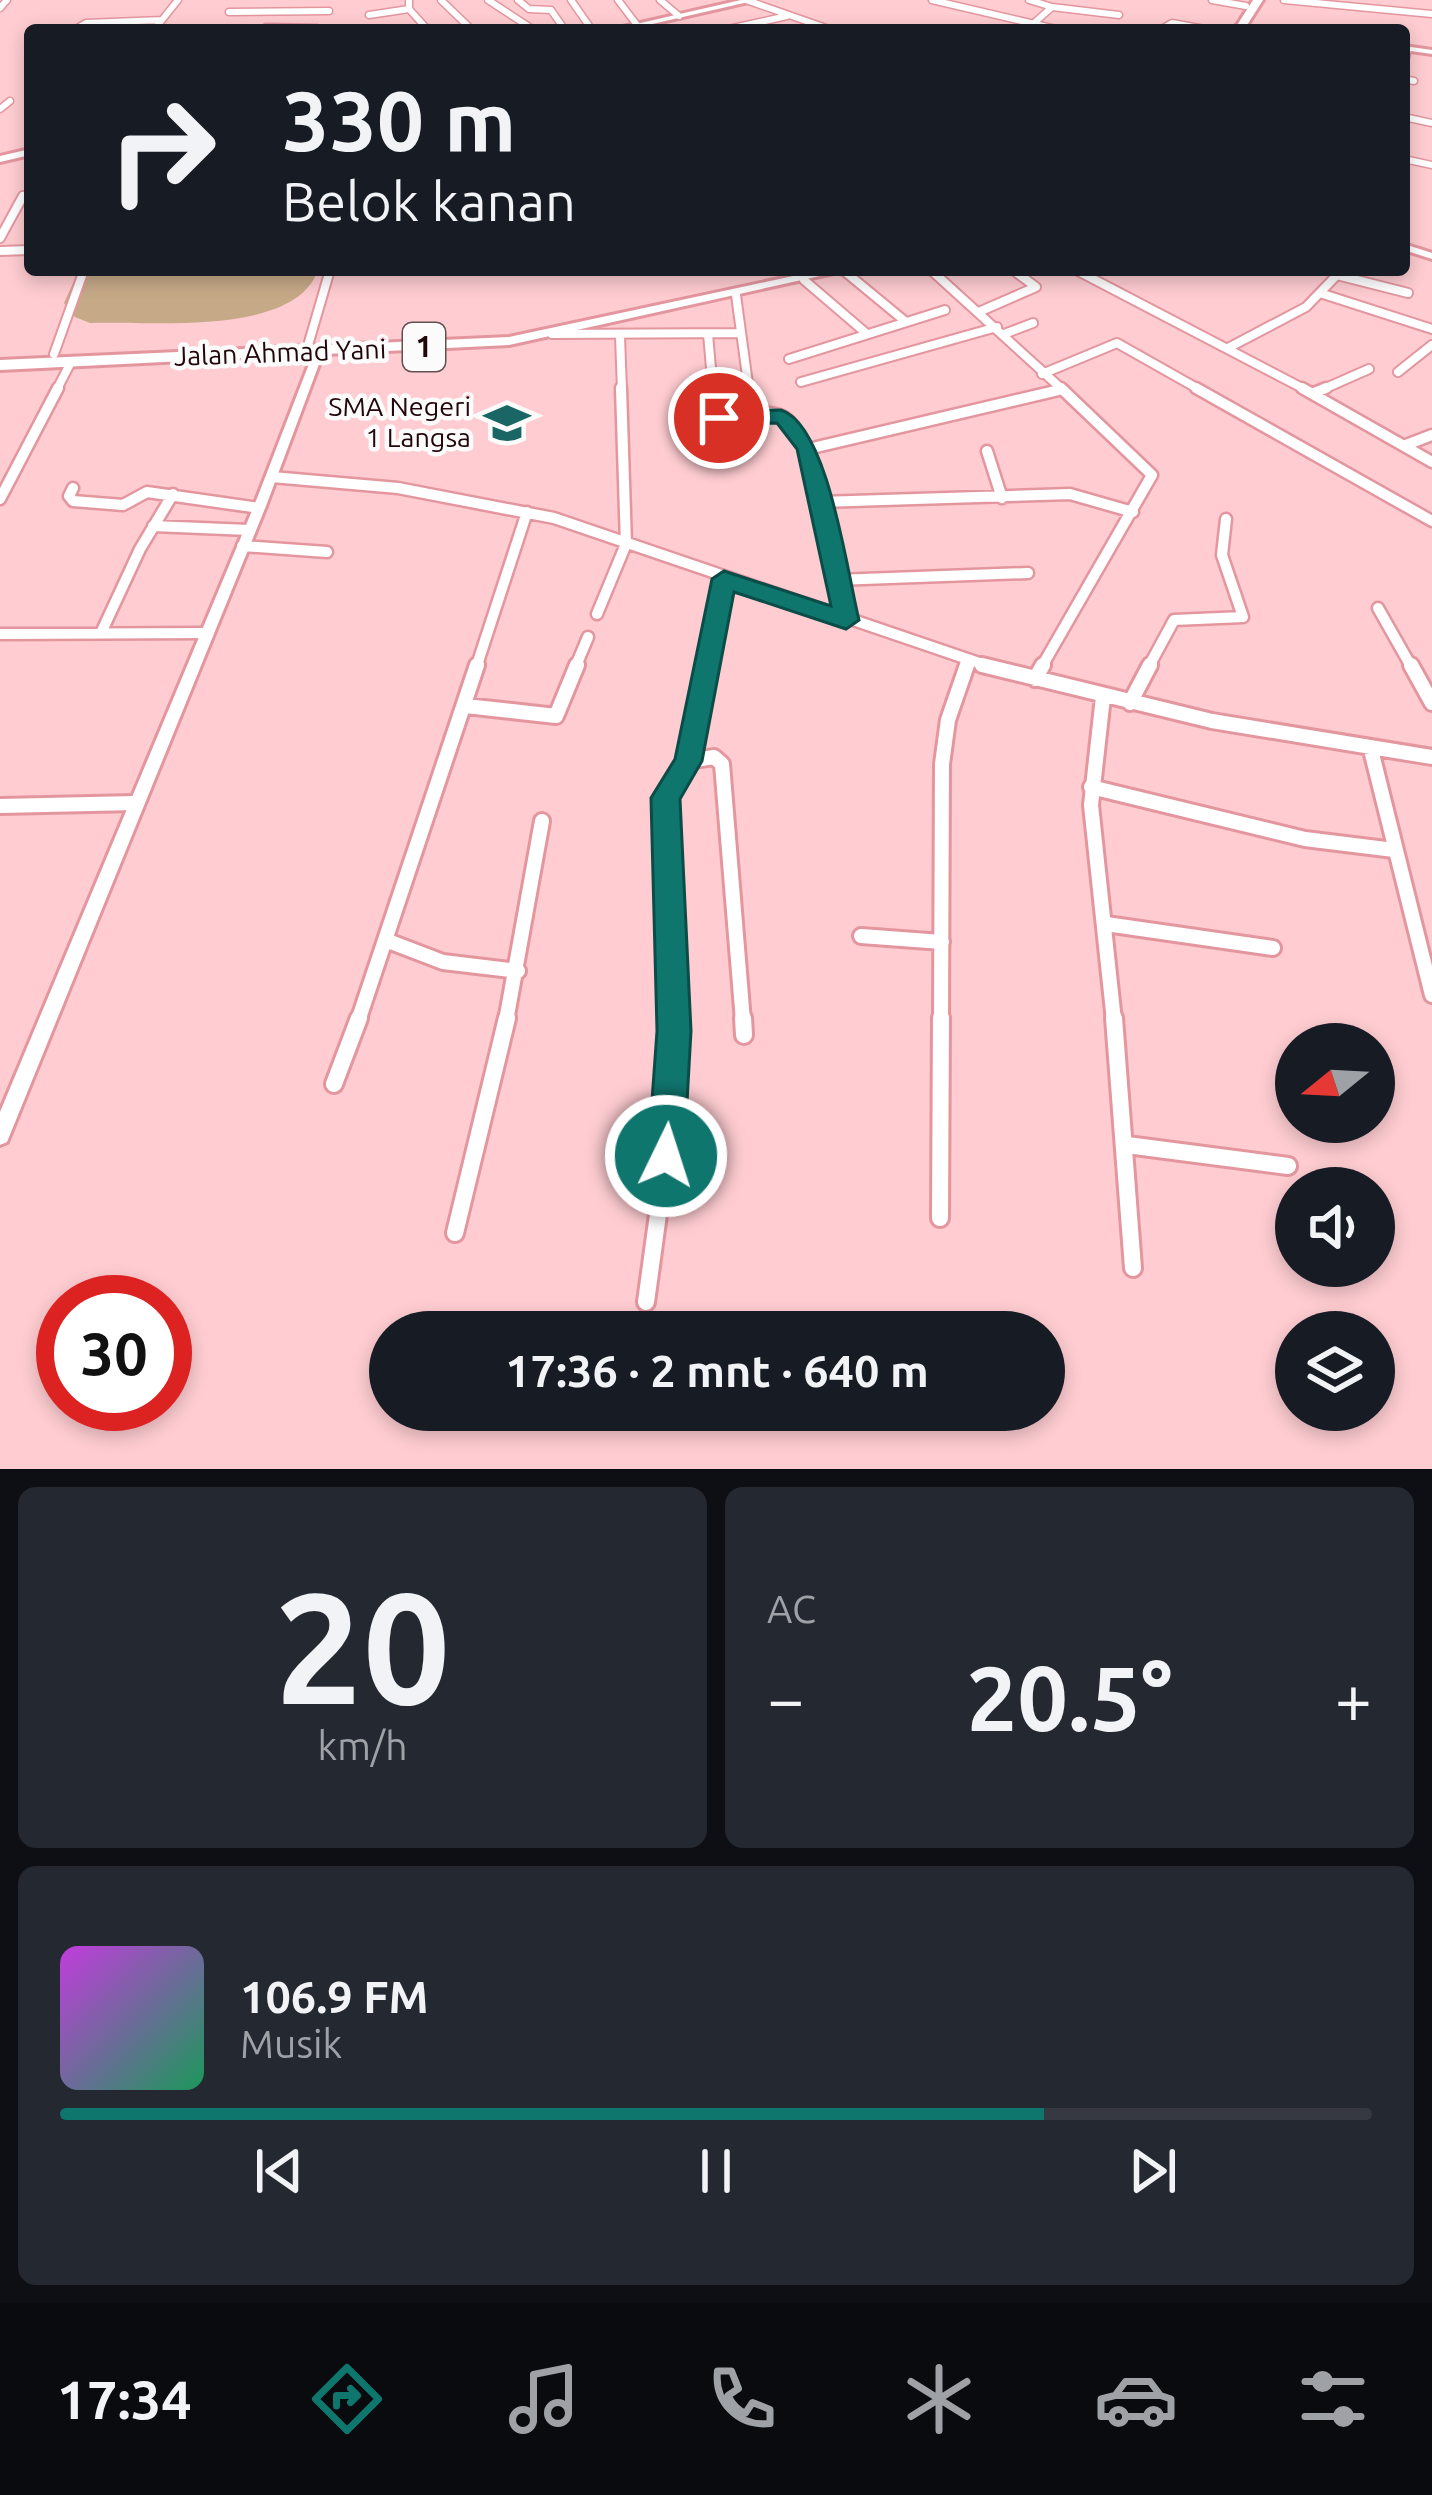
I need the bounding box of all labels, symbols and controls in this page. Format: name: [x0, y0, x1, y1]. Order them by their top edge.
icon: right: [84, 72, 240, 228]
text: 330 m: [282, 73, 516, 167]
text: Belok kanan: [282, 171, 576, 231]
road number: 1: [403, 323, 445, 371]
street label: Jalan Ahmad Yani: [173, 333, 387, 371]
pin: [668, 367, 770, 469]
icon: arrive: [686, 385, 752, 451]
place label: SMA Negeri 1 Langsa: [328, 391, 471, 452]
school or university icon: SMA Negeri 1 Langsa: [482, 398, 532, 448]
north arrow: [1275, 1023, 1395, 1143]
map controls: [1275, 1023, 1395, 1431]
position arrow: [603, 1093, 729, 1219]
button: sound: [1275, 1167, 1395, 1287]
speed limit sign: 30: [36, 1275, 192, 1431]
button: layers: [1275, 1311, 1395, 1431]
text: 17:36 · 2 mnt · 640 m: [505, 1345, 929, 1396]
text: 20: [275, 1559, 450, 1733]
text: AC: [767, 1587, 816, 1630]
text: 20.5°: [966, 1647, 1173, 1748]
text: −: [767, 1661, 804, 1735]
text: +: [1335, 1661, 1372, 1735]
text: km/h: [317, 1724, 408, 1767]
text: 106.9 FM: [240, 1971, 429, 2022]
text: Musik: [240, 2022, 342, 2065]
icon: previous: [246, 2138, 312, 2204]
icon: pause: [683, 2138, 749, 2204]
icon: next: [1120, 2138, 1186, 2204]
icon: directions: [305, 2357, 389, 2441]
icon: music: [502, 2357, 586, 2441]
icon: phone: [700, 2357, 784, 2441]
icon: climate: [897, 2357, 981, 2441]
icon: car: [1094, 2357, 1178, 2441]
icon: filters: [1291, 2357, 1375, 2441]
text: 17:34: [57, 2369, 192, 2429]

